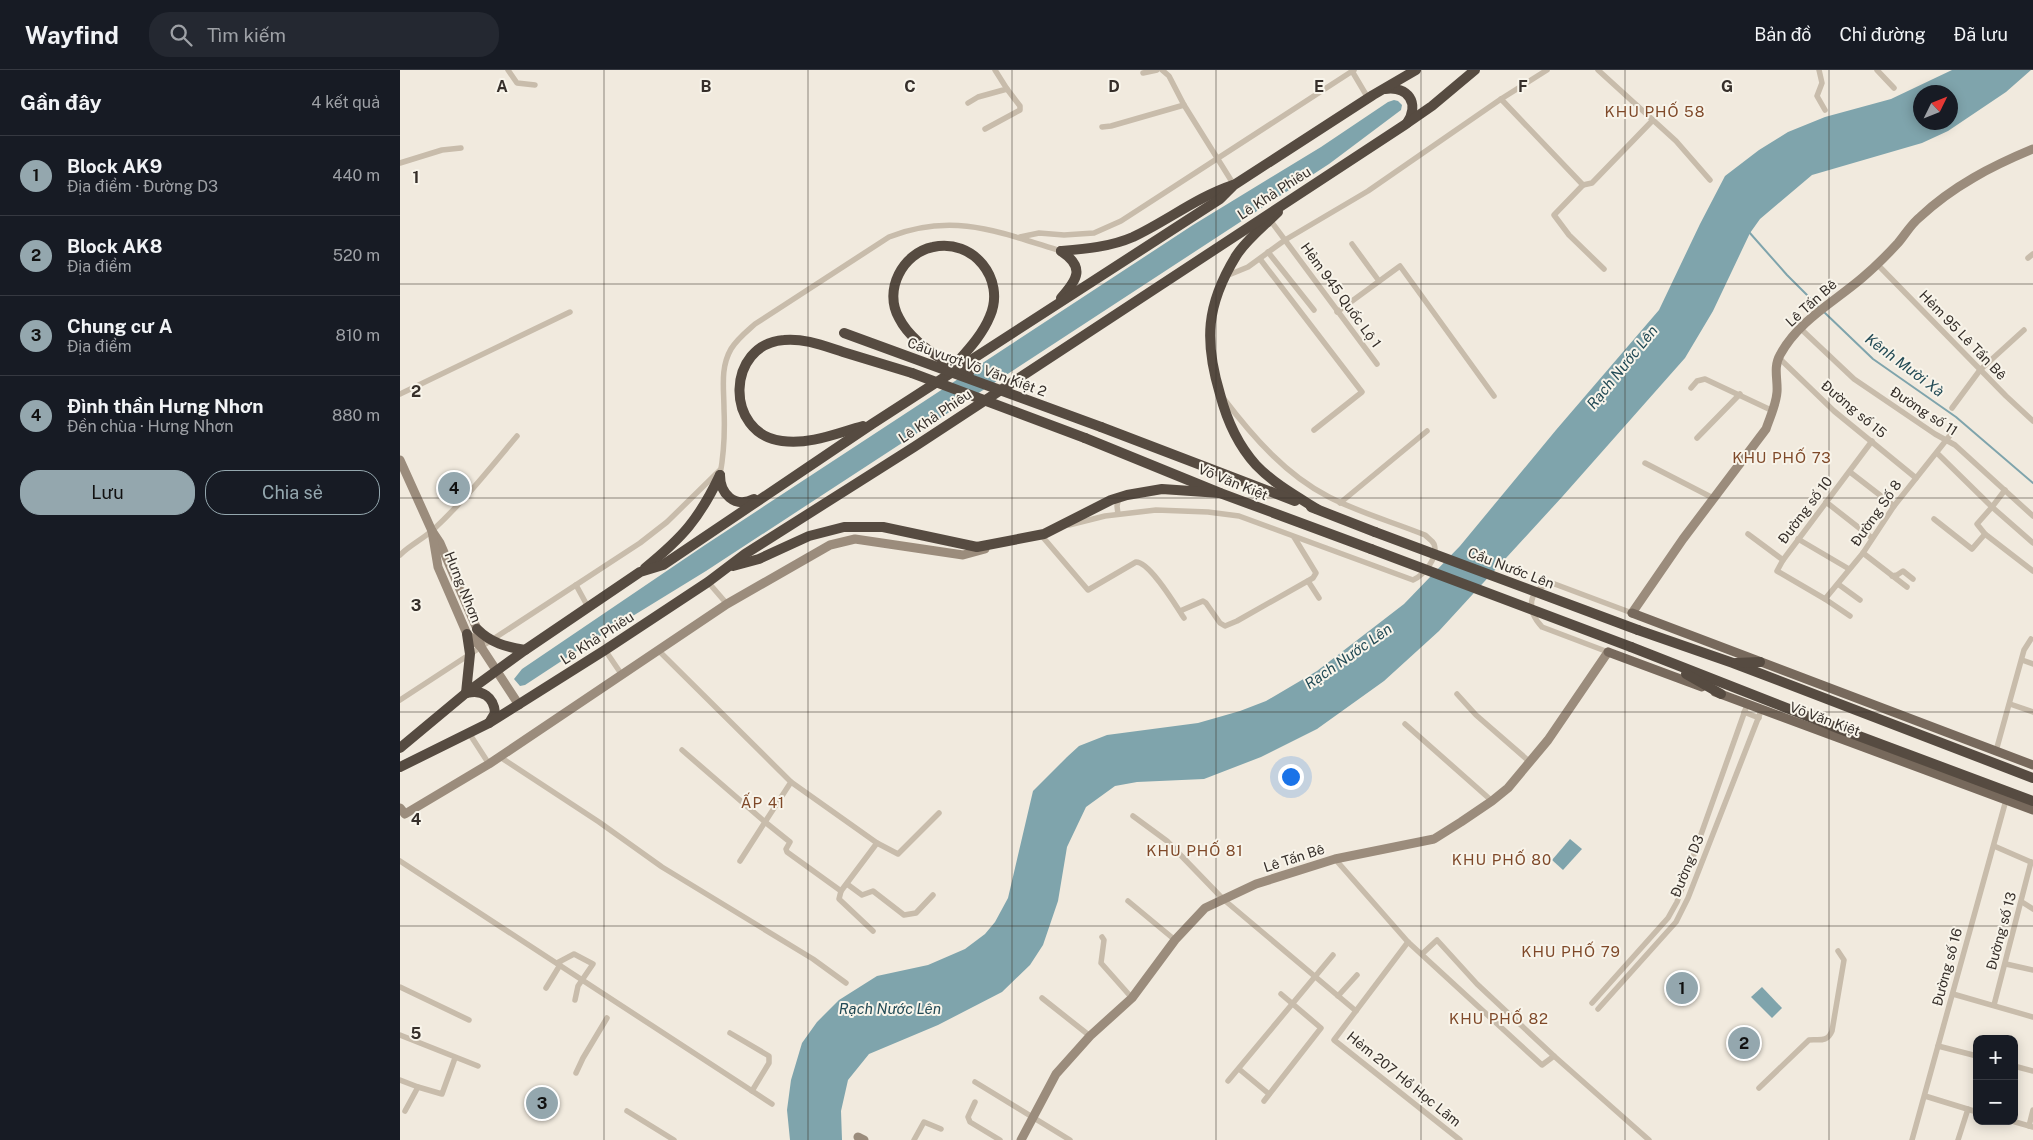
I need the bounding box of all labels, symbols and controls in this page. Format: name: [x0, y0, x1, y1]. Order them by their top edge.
search box: [149, 12, 499, 57]
text: Wayfind: [25, 21, 119, 49]
icon: search: [167, 21, 195, 49]
text: Tìm kiếm: [207, 24, 286, 46]
text: Bản đồ: [1754, 24, 1811, 45]
text: Chỉ đường: [1839, 24, 1926, 45]
text: Đã lưu: [1954, 24, 2008, 45]
text: A: [496, 77, 508, 96]
text: B: [701, 77, 712, 96]
text: C: [904, 77, 916, 96]
text: D: [1108, 77, 1120, 96]
text: E: [1314, 77, 1324, 96]
text: F: [1518, 77, 1528, 96]
text: G: [1721, 77, 1733, 96]
north arrow: [1913, 85, 1958, 130]
text: Gần đây: [20, 90, 102, 115]
text: 4 kết quả: [311, 93, 380, 112]
district label: KHU PHỐ 58: [1605, 101, 1705, 120]
text: Block AK9: [67, 155, 162, 177]
street label: Lê Khả Phiêu: [1234, 163, 1314, 223]
text: 1: [33, 166, 39, 185]
text: 440 m: [332, 166, 380, 185]
text: 1: [413, 168, 419, 187]
text: Địa điểm · Đường D3: [67, 177, 218, 196]
text: Block AK8: [67, 235, 162, 257]
street label: Hẻm 945 Quốc Lộ 1: [1297, 239, 1385, 351]
text: 2: [31, 246, 41, 265]
text: 520 m: [333, 246, 380, 265]
text: Địa điểm: [67, 257, 132, 276]
street label: Lê Tấn Bê: [1782, 276, 1840, 330]
street label: Hẻm 95 Lê Tấn Bê: [1916, 287, 2010, 383]
text: Chung cư A: [67, 315, 173, 337]
water label: Rạch Nước Lên: [1583, 322, 1661, 412]
text: 3: [31, 326, 41, 345]
text: 810 m: [336, 326, 380, 345]
water label: Kênh Mười Xà: [1862, 330, 1948, 400]
street label: Cầu vượt Võ Văn Kiệt 2: [905, 334, 1049, 400]
text: Địa điểm: [67, 337, 132, 356]
street label: Đường số 15: [1818, 377, 1890, 441]
text: 2: [411, 382, 421, 401]
street label: Đường số 11: [1887, 383, 1961, 439]
street label: Lê Khả Phiêu: [896, 386, 974, 446]
text: Đình thần Hưng Nhơn: [67, 395, 263, 417]
text: 4: [31, 406, 41, 425]
text: 880 m: [332, 406, 380, 425]
text: Đền chùa · Hưng Nhơn: [67, 417, 233, 436]
district label: KHU PHỐ 73: [1732, 447, 1832, 466]
street label: Võ Văn Kiệt: [1196, 461, 1270, 503]
pin: 4: [438, 469, 470, 507]
button: Lưu: [20, 470, 195, 515]
button: Chia sẻ: [205, 470, 380, 515]
street label: Đường số 10: [1775, 473, 1835, 547]
street label: Đường Số 8: [1847, 477, 1905, 549]
street label: Cầu Nước Lên: [1466, 544, 1556, 592]
street label: Hưng Nhơn: [442, 549, 484, 625]
text: 3: [411, 596, 421, 615]
street label: Lê Khả Phiêu: [557, 608, 637, 668]
water label: Rạch Nước Lên: [1301, 620, 1395, 692]
street label: Võ Văn Kiệt: [1788, 699, 1862, 739]
your location: [1278, 764, 1304, 790]
district label: ẤP 41: [741, 792, 785, 811]
text: 4: [411, 810, 422, 829]
street label: Đường D3: [1667, 832, 1707, 900]
district label: KHU PHỐ 81: [1146, 840, 1244, 859]
street label: Lê Tấn Bê: [1262, 841, 1327, 875]
district label: KHU PHỐ 80: [1452, 849, 1552, 868]
street label: Đường số 13: [1983, 890, 2019, 972]
street label: Đường số 16: [1929, 926, 1965, 1008]
district label: KHU PHỐ 79: [1521, 941, 1621, 960]
pin: 1: [1666, 969, 1698, 1007]
water label: Rạch Nước Lên: [839, 1000, 941, 1017]
district label: KHU PHỐ 82: [1449, 1008, 1549, 1027]
text: 5: [411, 1024, 422, 1043]
pin: 2: [1728, 1024, 1760, 1062]
street label: Hẻm 207 Hồ Học Lãm: [1344, 1028, 1464, 1130]
map controls: [1973, 1035, 2018, 1125]
button: +: [1973, 1035, 2018, 1080]
button: −: [1973, 1080, 2018, 1125]
pin: 3: [526, 1084, 558, 1122]

